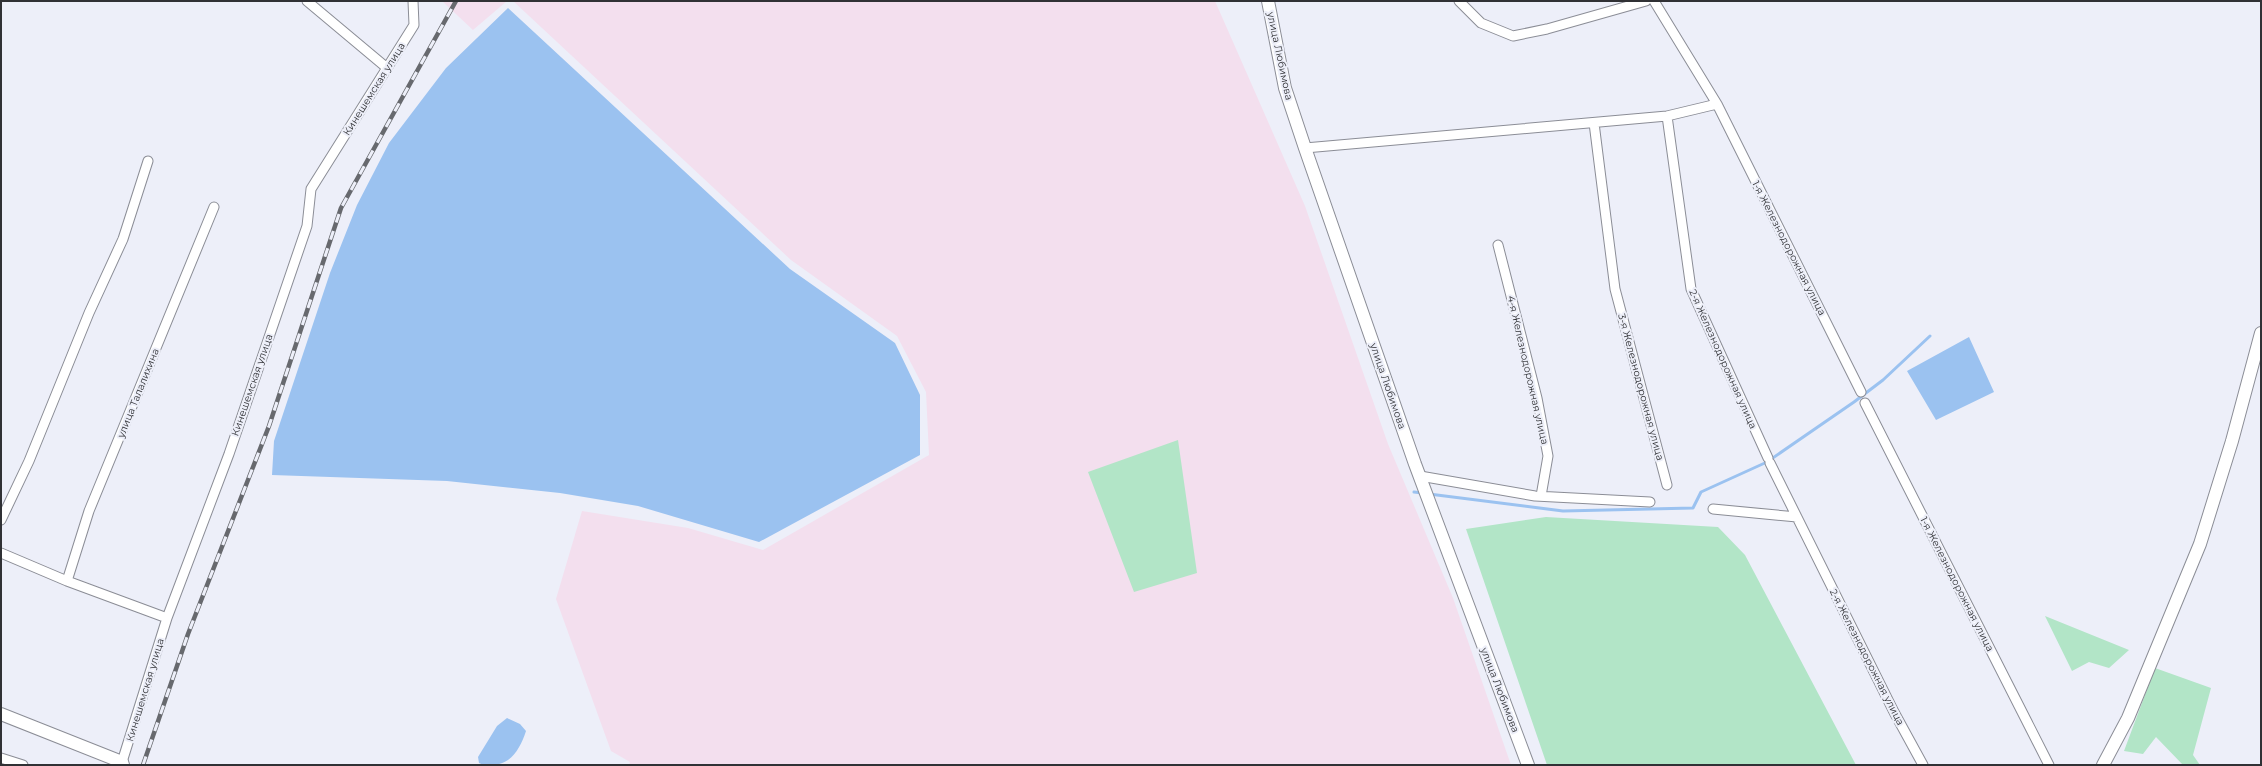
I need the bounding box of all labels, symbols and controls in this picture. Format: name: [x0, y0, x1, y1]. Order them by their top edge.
street label: улица Любимова: [1264, 10, 1296, 101]
street label: Кинешемская улица: [340, 40, 408, 138]
street label: 1-я Железнодорожная улица: [1749, 179, 1829, 317]
street label: 2-я Железнодорожная улица: [1686, 287, 1760, 431]
street label: 4-я Железнодорожная улица: [1505, 294, 1551, 446]
street label: 3-я Железнодорожная улица: [1615, 312, 1667, 462]
street label: Кинешемская улица: [228, 332, 276, 438]
street label: улица Любимова: [1367, 340, 1409, 431]
street label: улица Талалихина: [114, 346, 162, 441]
street label: 1-я Железнодорожная улица: [1917, 515, 1997, 653]
street label: 2-я Железнодорожная улица: [1827, 587, 1907, 727]
street label: Кинешемская улица: [123, 637, 167, 743]
street label: улица Любимова: [1477, 645, 1522, 734]

